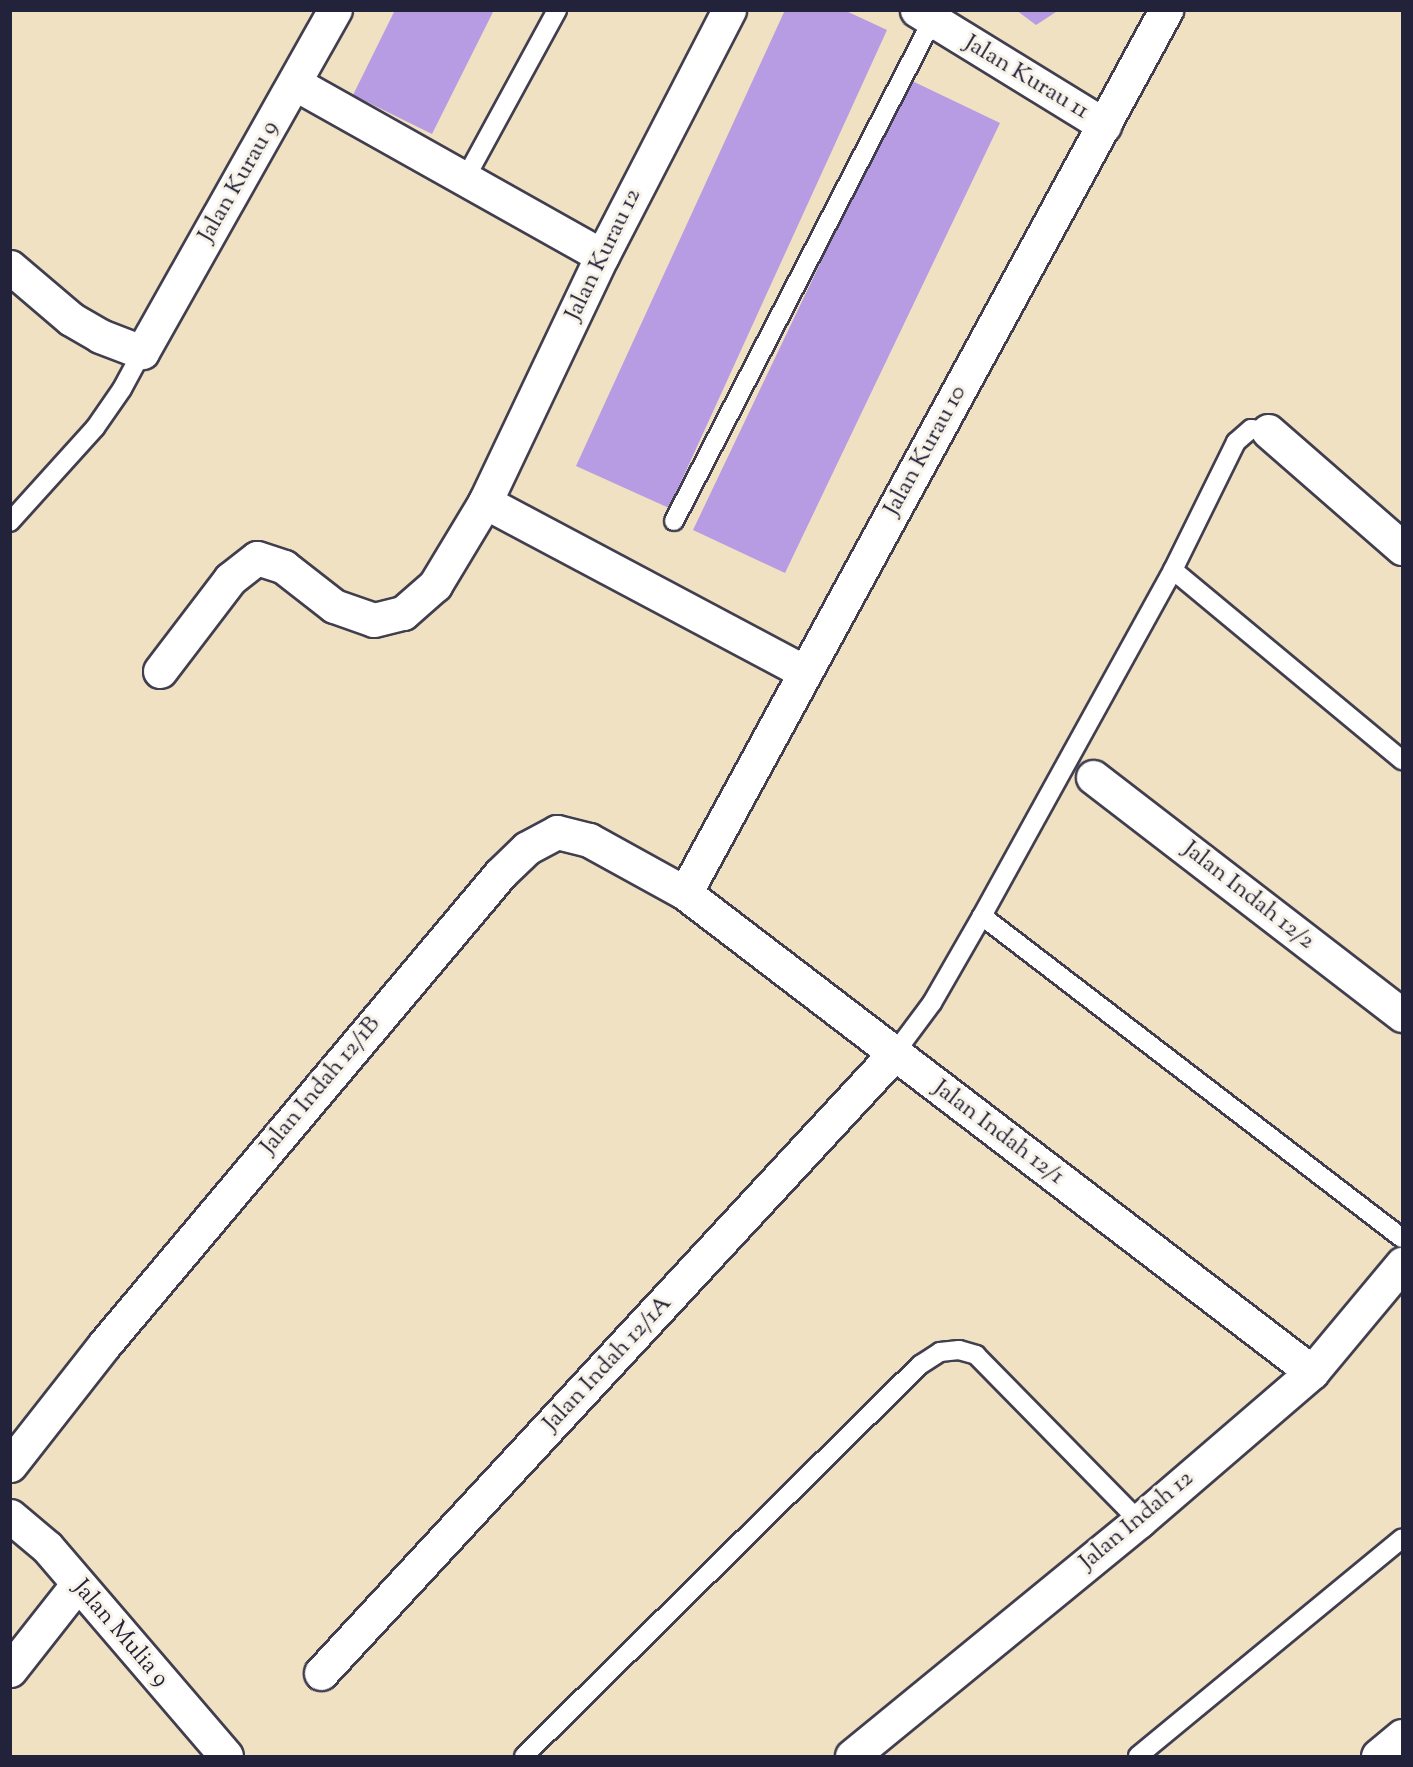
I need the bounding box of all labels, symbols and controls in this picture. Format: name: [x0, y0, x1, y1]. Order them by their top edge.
street label: Jalan Kurau 11: [958, 29, 1094, 127]
street label: Jalan Kurau 9: [193, 116, 285, 248]
street label: Jalan Kurau 12: [560, 184, 648, 326]
street label: Jalan Kurau 10: [878, 381, 974, 521]
street label: Jalan Indah 12/2: [1176, 836, 1320, 956]
street label: Jalan Indah 12/1B: [255, 1011, 387, 1161]
street label: Jalan Indah 12/1: [927, 1074, 1069, 1192]
street label: Jalan Indah 12/1A: [537, 1290, 679, 1438]
street label: Jalan Indah 12: [1074, 1465, 1200, 1577]
street label: Jalan Mulia 9: [66, 1575, 174, 1693]

